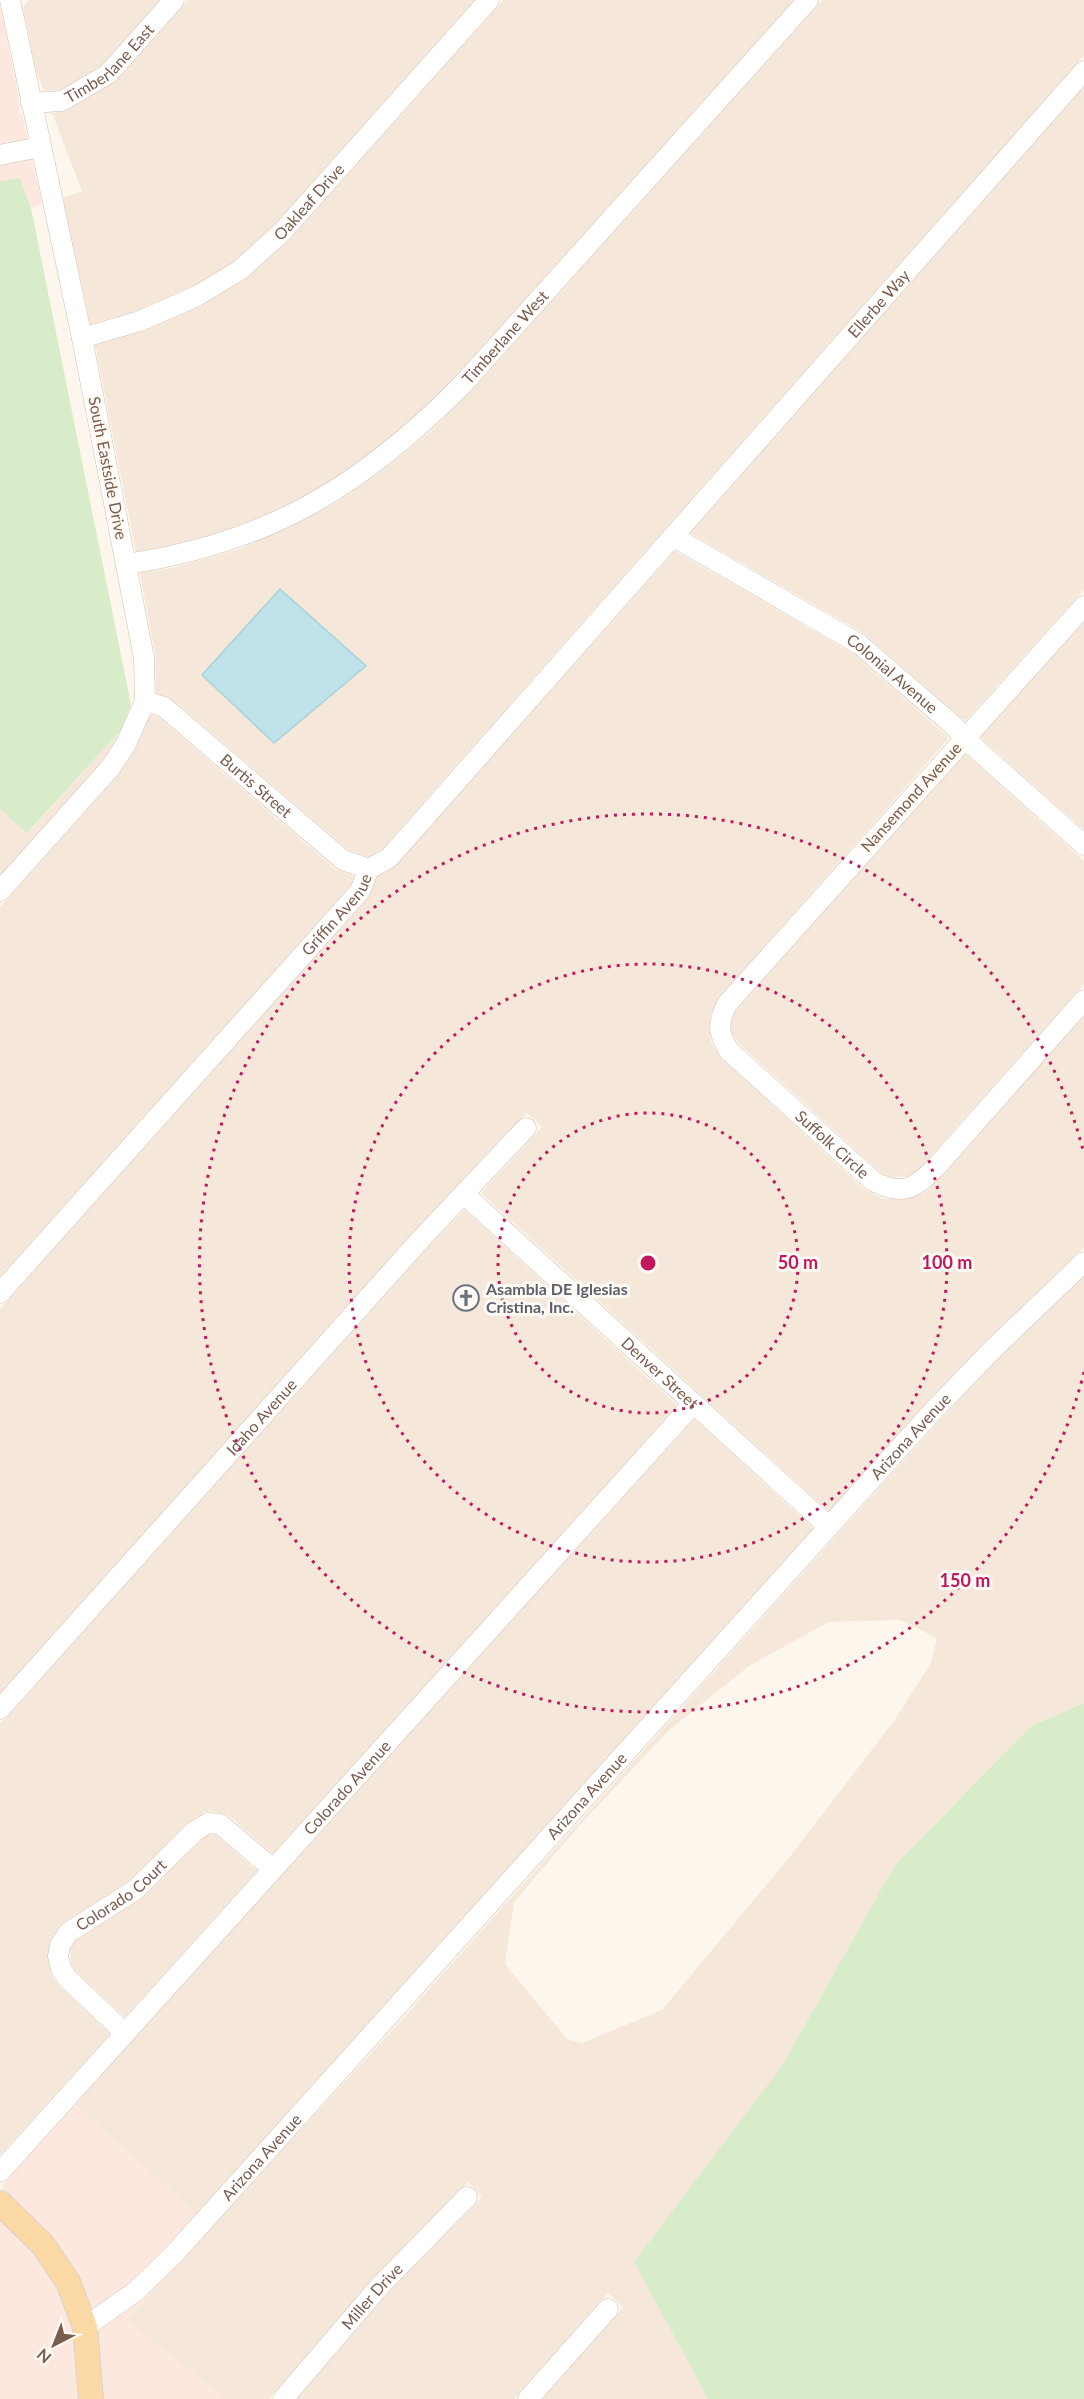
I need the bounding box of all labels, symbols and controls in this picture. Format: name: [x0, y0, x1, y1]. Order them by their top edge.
street label: Timberlane East: [61, 19, 157, 106]
street label: Oakleaf Drive: [270, 159, 348, 244]
street label: Ellerbe Way: [843, 265, 914, 341]
street label: Timberlane West: [458, 286, 552, 388]
street label: South Eastside Drive: [85, 395, 132, 541]
street label: Colonial Avenue: [844, 629, 942, 717]
street label: Nansemond Avenue: [856, 738, 965, 855]
street label: Burtis Street: [217, 749, 296, 821]
street label: Griffin Avenue: [297, 871, 375, 959]
street label: Suffolk Circle: [792, 1106, 874, 1182]
text: 50 m: [778, 1251, 818, 1273]
text: 100 m: [922, 1251, 972, 1273]
centre of rings: [638, 1253, 658, 1273]
place label: Asambla DE Iglesias Cristina, Inc.: [485, 1279, 628, 1316]
church icon: Asambla DE Iglesias Cristina, Inc.: [451, 1283, 481, 1313]
street label: Denver Street: [618, 1333, 703, 1413]
street label: Idaho Avenue: [222, 1375, 300, 1459]
street label: Arizona Avenue: [866, 1389, 954, 1483]
text: 150 m: [940, 1569, 990, 1591]
street label: Colorado Avenue: [299, 1736, 394, 1838]
street label: Arizona Avenue: [542, 1748, 630, 1843]
street label: Colorado Court: [72, 1855, 170, 1934]
street label: Arizona Avenue: [217, 2109, 305, 2204]
street label: Miller Drive: [337, 2259, 406, 2333]
north arrow: [24, 2315, 84, 2375]
text: N: [33, 2345, 55, 2368]

